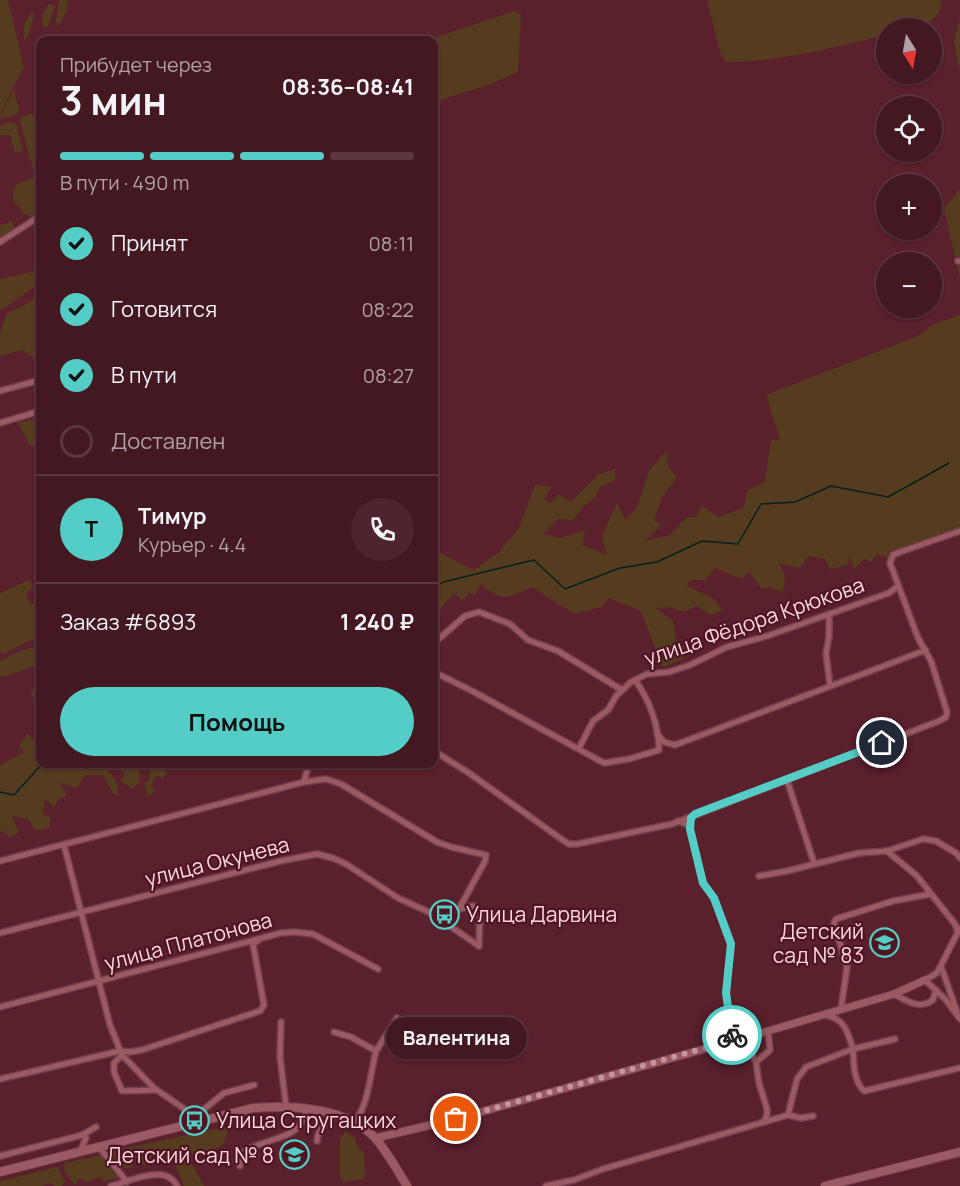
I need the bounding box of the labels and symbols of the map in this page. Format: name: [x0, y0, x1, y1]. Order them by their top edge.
north arrow: [876, 18, 942, 84]
street label: улица Фёдора Крюкова: [640, 570, 868, 672]
pin: [856, 717, 907, 768]
street label: улица Окунева: [142, 830, 292, 892]
bus stop icon: Улица Дарвина: [429, 898, 461, 930]
place label: Улица Дарвина: [466, 900, 617, 928]
street label: улица Платонова: [101, 905, 275, 977]
place label: Детский сад № 83: [773, 917, 864, 969]
school or university icon: Детский сад № 83: [869, 927, 901, 959]
courier: [702, 1005, 762, 1065]
callout: Валентина: [386, 1017, 526, 1059]
pin: [430, 1093, 481, 1144]
bus stop icon: Улица Стругацких: [179, 1104, 211, 1136]
place label: Улица Стругацких: [216, 1106, 396, 1134]
school or university icon: Детский сад № 8: [279, 1139, 311, 1171]
place label: Детский сад № 8: [106, 1141, 274, 1169]

